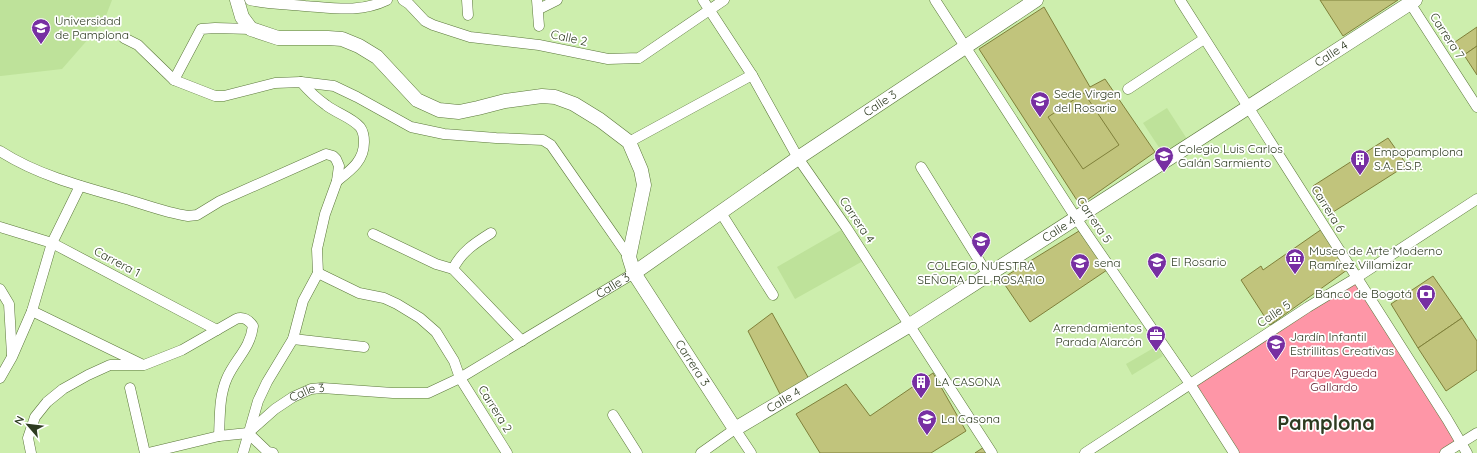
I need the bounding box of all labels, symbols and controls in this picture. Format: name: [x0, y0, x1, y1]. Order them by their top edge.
street label: Carrera 7: [1427, 10, 1468, 62]
place label: Universidad de Pamplona: [55, 13, 129, 42]
school or university icon: Universidad de Pamplona: [30, 17, 52, 45]
street label: Calle 2: [549, 26, 589, 49]
street label: Calle 4: [1311, 37, 1351, 70]
place label: Sede Virgen del Rosario: [1054, 86, 1121, 115]
street label: Calle 3: [860, 87, 899, 119]
school or university icon: Sede Virgen del Rosario: [1029, 90, 1051, 118]
place label: Colegio Luis Carlos Galán Sarmiento: [1178, 141, 1283, 170]
place label: Empopamplona S.A. E.S.P.: [1374, 144, 1463, 173]
school or university icon: Colegio Luis Carlos Galán Sarmiento: [1153, 145, 1175, 173]
building icon: Empopamplona S.A. E.S.P.: [1349, 148, 1371, 176]
street label: Carrera 6: [1308, 183, 1349, 235]
street label: Carrera 4: [837, 194, 878, 246]
street label: Carrera 5: [1074, 194, 1115, 246]
street label: Calle 4: [1039, 213, 1078, 245]
school or university icon: COLEGIO NUESTRA SEÑORA DEL ROSARIO: [970, 230, 992, 258]
street label: Carrera 1: [91, 243, 143, 280]
place label: Museo de Arte Moderno Ramírez Villamizar: [1309, 243, 1443, 272]
museum icon: Museo de Arte Moderno Ramírez Villamizar: [1284, 247, 1306, 275]
school or university icon: El Rosario: [1146, 251, 1168, 279]
school or university icon: sena: [1069, 252, 1091, 280]
place label: El Rosario: [1171, 254, 1227, 269]
place label: sena: [1094, 255, 1121, 270]
place label: COLEGIO NUESTRA SEÑORA DEL ROSARIO: [917, 258, 1045, 287]
street label: Calle 3: [593, 269, 633, 301]
bank icon: Banco de Bogotá: [1415, 283, 1437, 311]
place label: Banco de Bogotá: [1315, 286, 1412, 301]
street label: Calle 5: [1254, 297, 1293, 330]
place label: Arrendamientos Parada Alarcón: [1053, 320, 1142, 349]
office icon: Arrendamientos Parada Alarcón: [1145, 324, 1167, 352]
place label: Jardín Infantil Estrillitas Creativas: [1290, 329, 1395, 358]
school or university icon: Jardín Infantil Estrillitas Creativas: [1265, 333, 1287, 361]
street label: Carrera 3: [672, 337, 713, 389]
park label: Parque Agueda Gallardo: [1291, 365, 1377, 394]
building icon: LA CASONA: [910, 371, 932, 399]
place label: LA CASONA: [935, 374, 1001, 389]
street label: Calle 3: [287, 380, 325, 405]
street label: Carrera 2: [475, 382, 516, 435]
street label: Calle 4: [764, 384, 803, 416]
north arrow: [8, 405, 48, 445]
school or university icon: La Casona: [916, 408, 938, 436]
district label: Pamplona: [1277, 410, 1375, 435]
place label: La Casona: [941, 411, 1000, 426]
text: N: [11, 413, 27, 427]

